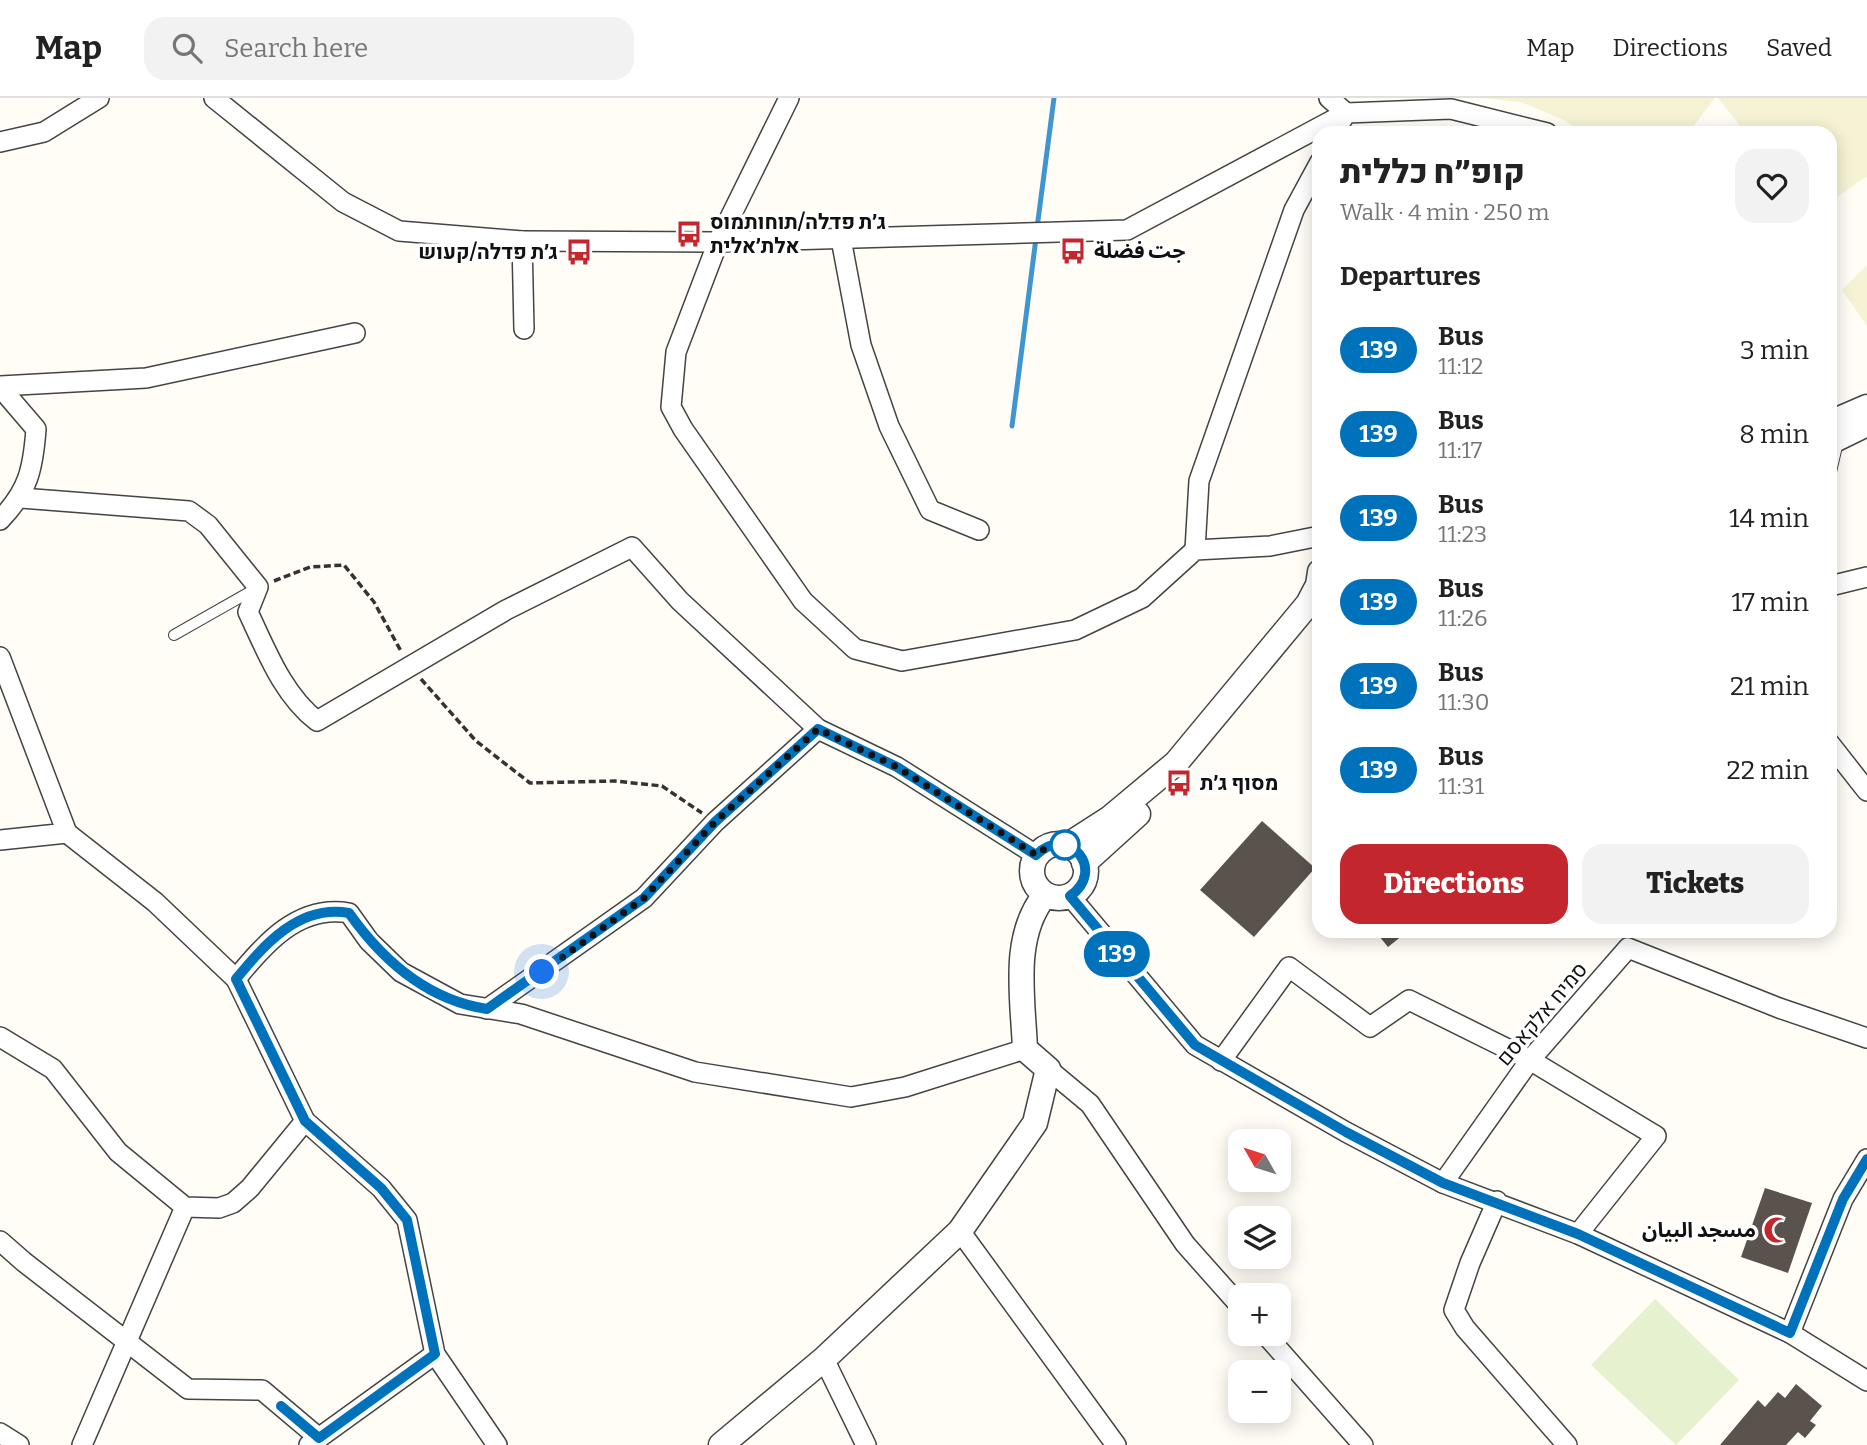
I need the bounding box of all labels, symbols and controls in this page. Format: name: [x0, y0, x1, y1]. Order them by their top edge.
search box: [144, 17, 634, 80]
text: Map: [35, 28, 102, 68]
icon: search: [168, 29, 206, 67]
text: Search here: [224, 33, 368, 64]
text: Map: [1526, 34, 1575, 62]
text: Directions: [1613, 34, 1728, 62]
text: Saved: [1766, 34, 1832, 62]
button: heart: [1735, 149, 1809, 223]
text: קופ״ח כללית: [1340, 152, 1525, 192]
text: Walk · 4 min · 250 m: [1340, 198, 1549, 226]
place label: ג׳ת פדלה/תוחותמוס אלת׳אלית: [710, 209, 886, 259]
bus stop icon: ג׳ת פדלה/תוחותמוס אלת׳אלית: [674, 219, 704, 249]
bus stop icon: جت فضلة: [1058, 236, 1088, 266]
bus stop icon: ג׳ת פדלה/קעוש: [564, 237, 594, 267]
place label: جت فضلة: [1094, 238, 1186, 264]
place label: ג׳ת פדלה/קעוש: [418, 239, 558, 265]
text: Departures: [1340, 261, 1481, 292]
text: Bus: [1438, 321, 1484, 352]
text: 3 min: [1740, 335, 1809, 366]
text: 139: [1359, 336, 1398, 364]
text: 11:12: [1438, 352, 1483, 380]
text: Bus: [1438, 405, 1484, 436]
text: 8 min: [1739, 419, 1809, 450]
text: 139: [1359, 420, 1398, 448]
text: 11:17: [1438, 436, 1482, 464]
text: Bus: [1438, 489, 1484, 520]
text: 14 min: [1729, 503, 1809, 534]
text: 139: [1359, 504, 1398, 532]
text: 11:23: [1438, 520, 1487, 548]
text: Bus: [1438, 573, 1484, 604]
text: 17 min: [1731, 587, 1809, 618]
text: 139: [1359, 588, 1398, 616]
text: 11:26: [1438, 604, 1488, 632]
text: Bus: [1438, 657, 1484, 688]
text: 21 min: [1730, 671, 1809, 702]
text: 139: [1359, 672, 1398, 700]
text: 11:30: [1438, 688, 1489, 716]
text: Bus: [1438, 741, 1484, 772]
text: 22 min: [1727, 755, 1809, 786]
text: 139: [1359, 756, 1398, 784]
bus stop icon: מסוף ג׳ת: [1164, 768, 1194, 798]
place label: מסוף ג׳ת: [1200, 770, 1278, 796]
text: 11:31: [1438, 772, 1484, 800]
unlabelled marker: [1050, 830, 1080, 860]
button: Directions: [1340, 844, 1568, 924]
button: Tickets: [1582, 844, 1809, 924]
line badge: 139: [1077, 931, 1157, 977]
text: 139: [1098, 940, 1136, 968]
your location: [524, 954, 559, 989]
street label: סמיח אלקאסם: [1491, 957, 1593, 1071]
north arrow: [1228, 1129, 1292, 1192]
map controls: [1228, 1129, 1291, 1423]
button: layers: [1228, 1206, 1291, 1269]
mosque icon: مسجد البيان: [1762, 1215, 1792, 1245]
place label: مسجد البيان: [1642, 1217, 1756, 1243]
button: +: [1228, 1283, 1291, 1346]
button: −: [1228, 1360, 1291, 1423]

